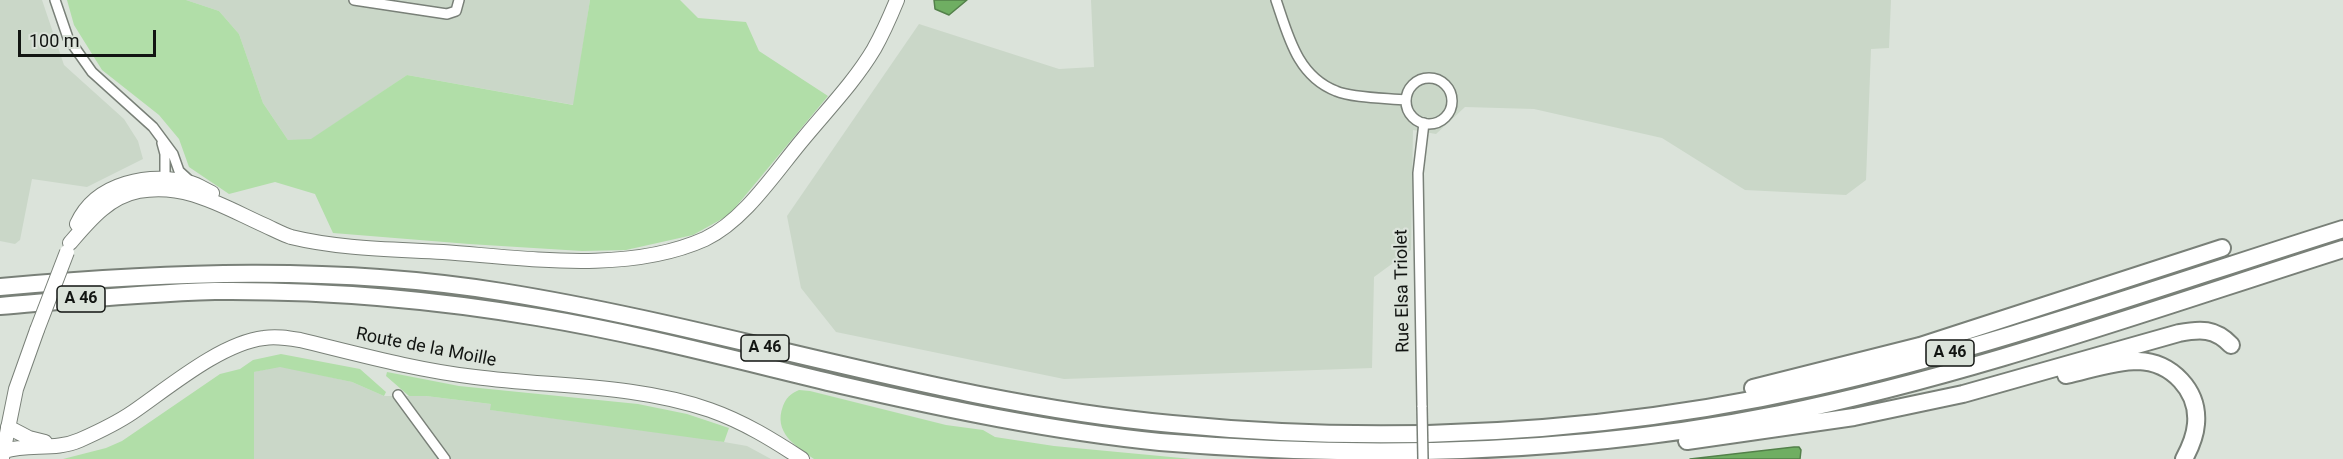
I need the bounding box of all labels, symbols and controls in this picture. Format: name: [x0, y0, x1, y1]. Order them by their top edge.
scale bar: [21, 18, 159, 56]
text: 100 m: [29, 30, 80, 51]
street label: Rue Elsa Triolet: [1391, 229, 1415, 353]
road number: A 46: [57, 286, 105, 312]
street label: Route de la Moille: [354, 324, 498, 372]
road number: A 46: [741, 335, 789, 361]
road number: A 46: [1926, 340, 1974, 366]

